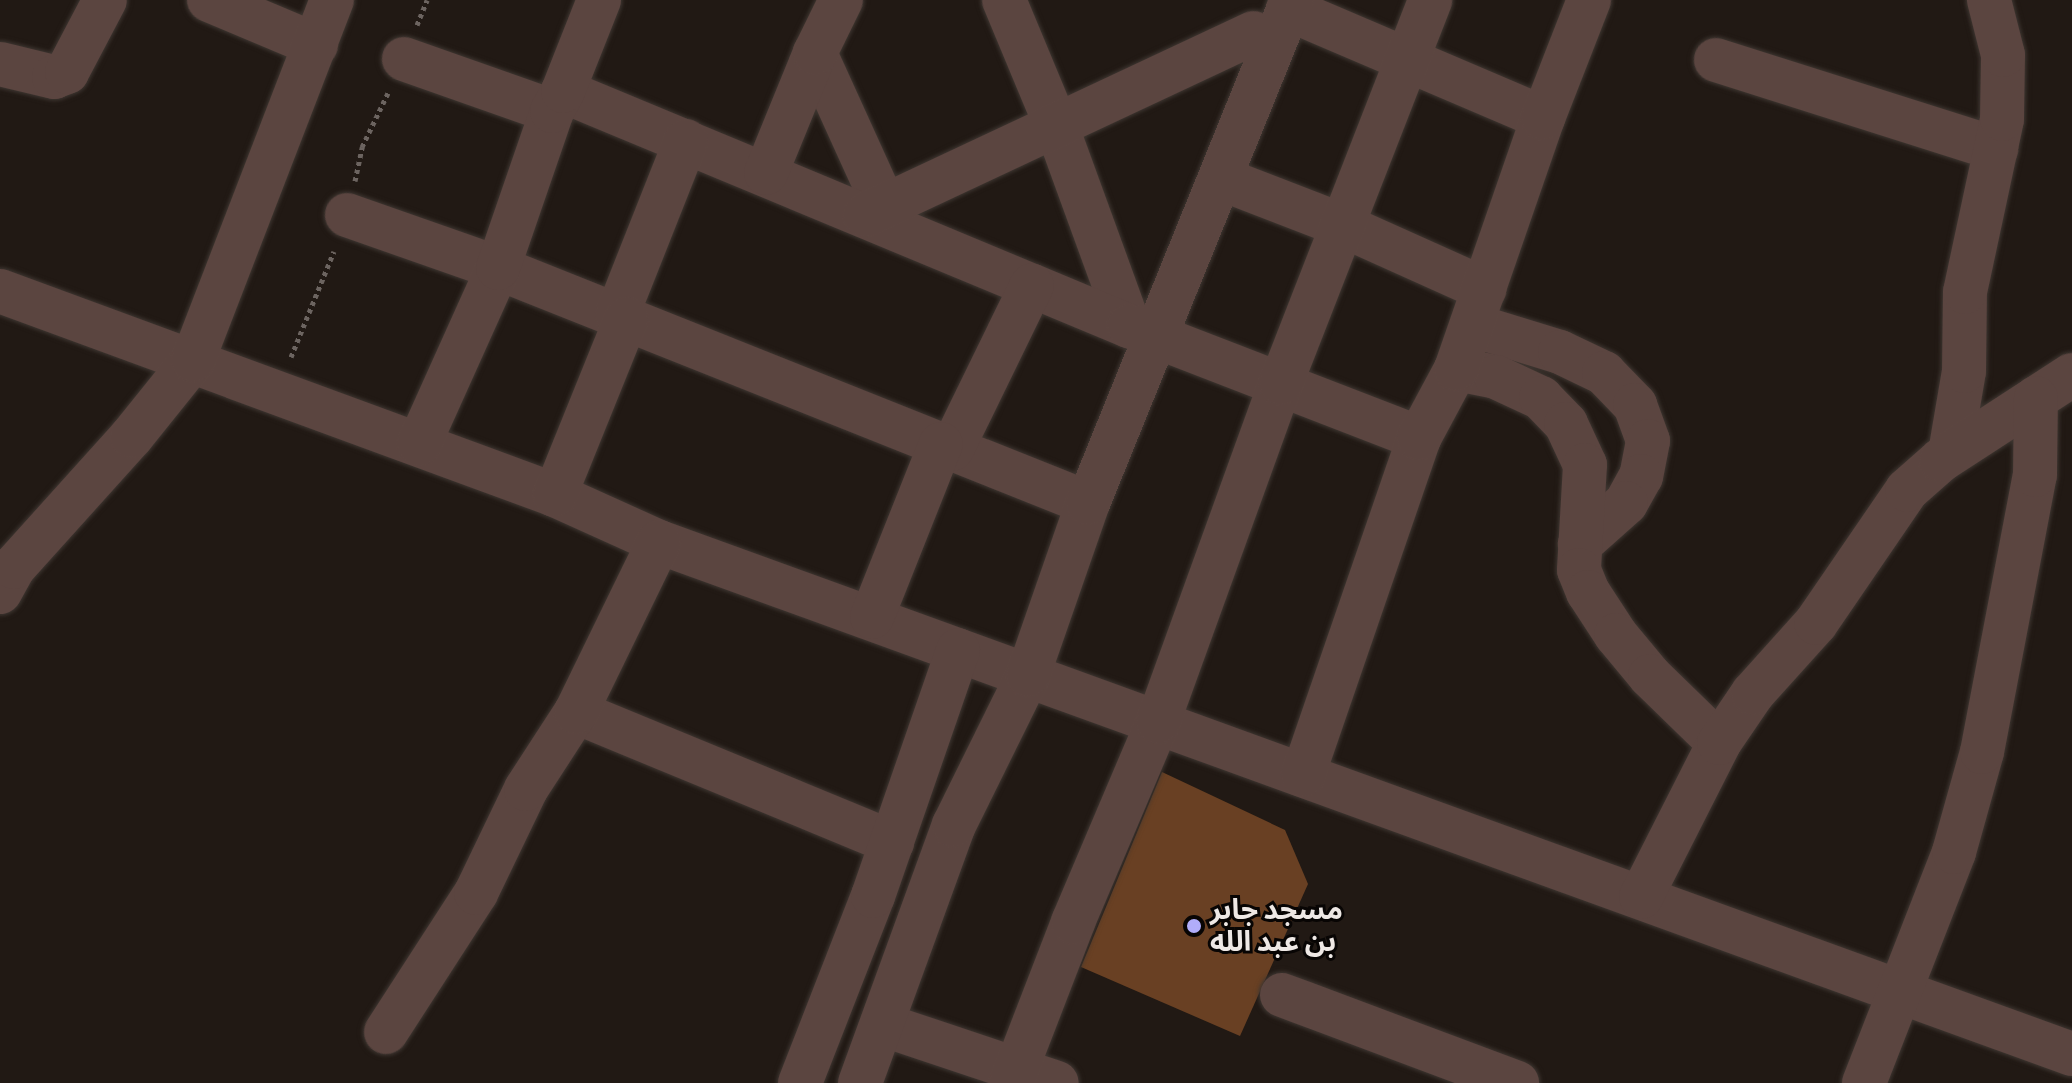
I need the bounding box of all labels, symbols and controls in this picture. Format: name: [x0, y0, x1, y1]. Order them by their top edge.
place label: مسجد جابر بن عبد الله: [1210, 893, 1343, 959]
marker: مسجد جابر بن عبد الله: [1185, 917, 1203, 935]

